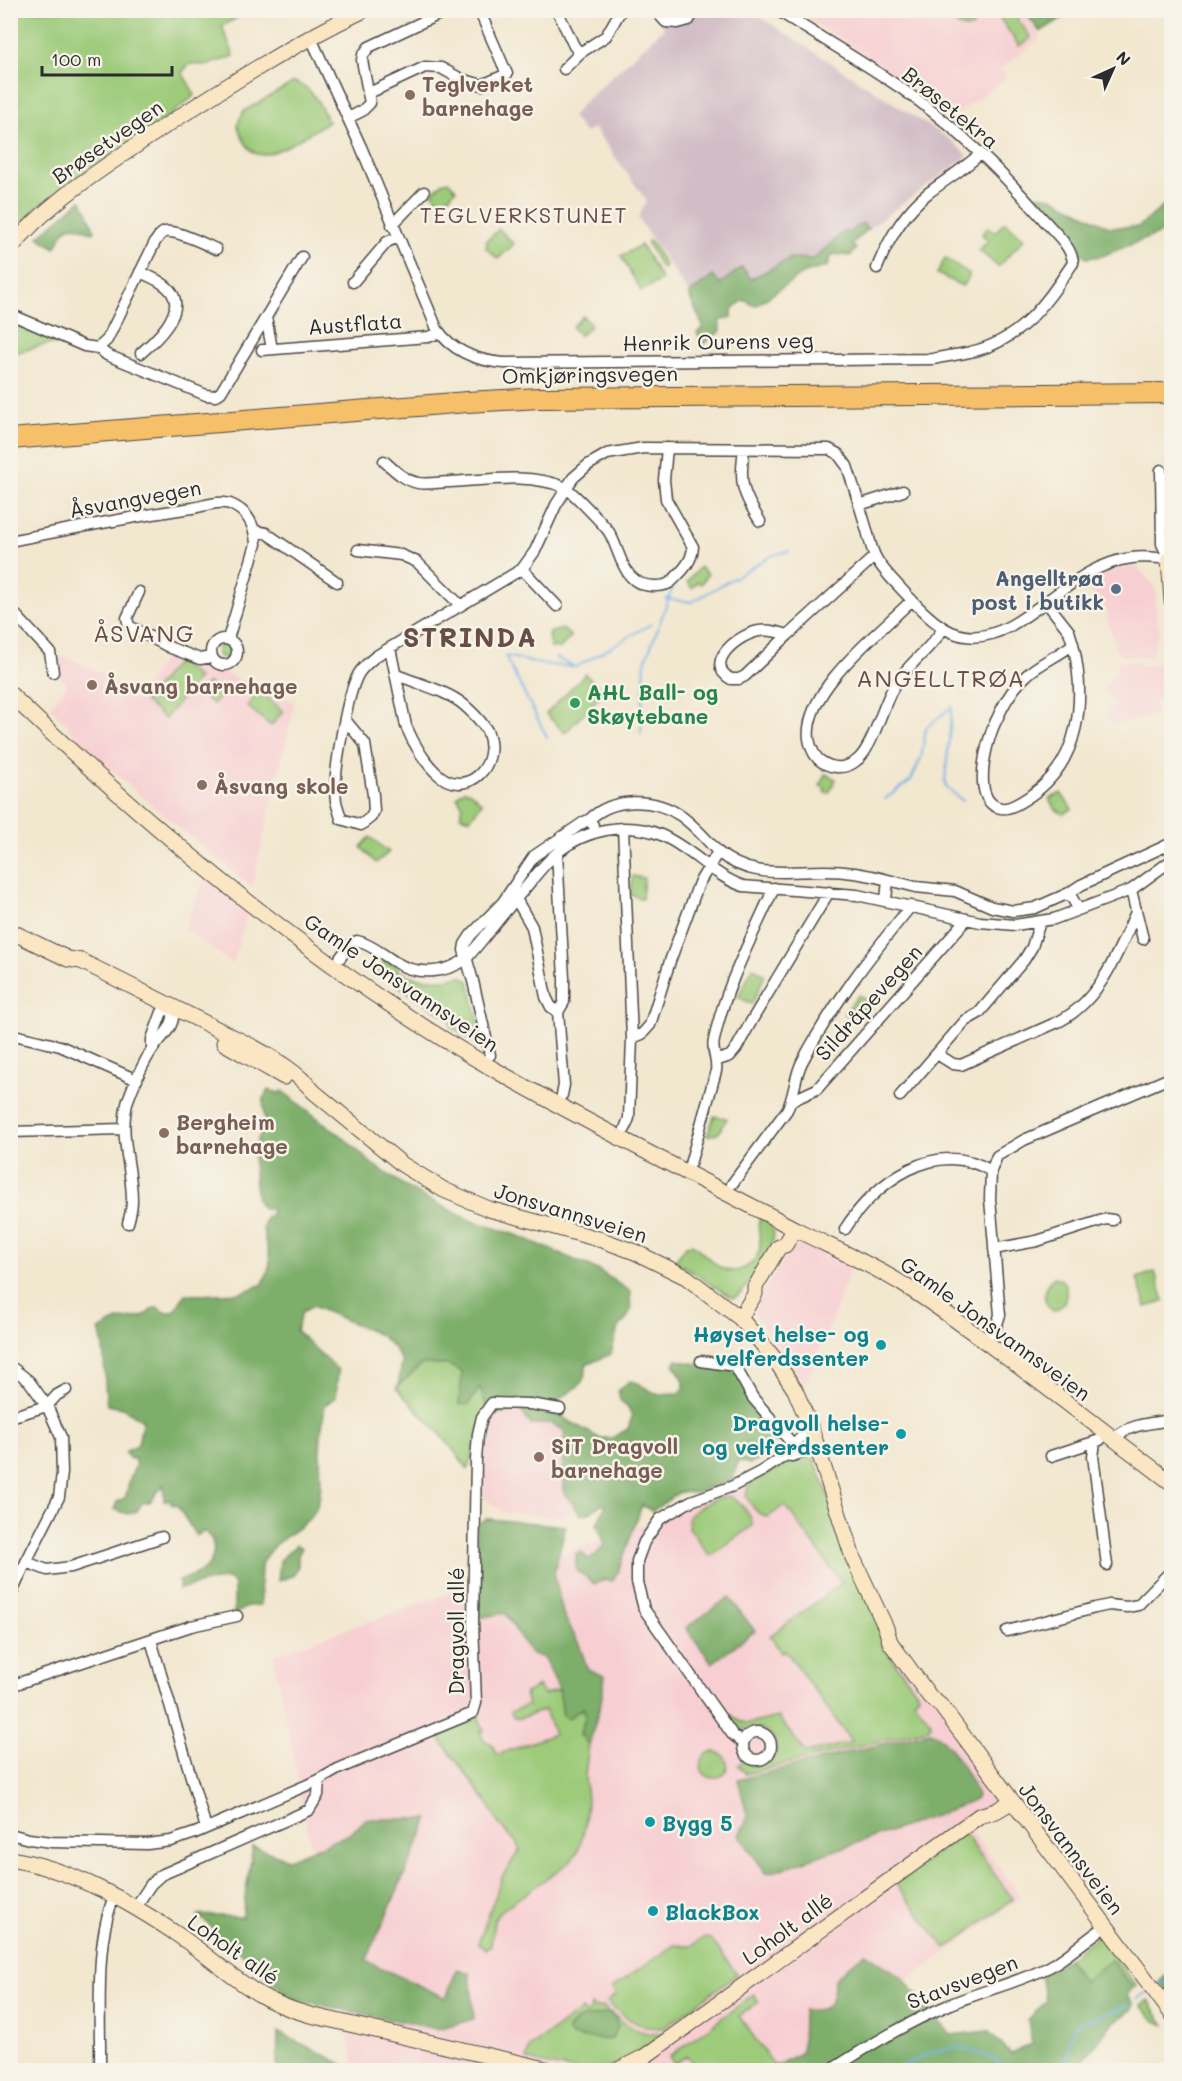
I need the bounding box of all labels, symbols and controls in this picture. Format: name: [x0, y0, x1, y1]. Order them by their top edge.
scale bar: [42, 39, 172, 77]
north arrow: [1083, 39, 1143, 99]
text: N: [1112, 46, 1136, 70]
text: 100 m: [51, 47, 101, 71]
street label: Brøsetekra: [897, 60, 1005, 154]
place label: Teglverket barnehage: [422, 70, 534, 121]
marker: Teglverket barnehage: [403, 88, 417, 102]
street label: Brøsetvegen: [46, 93, 168, 189]
district label: TEGLVERKSTUNET: [420, 200, 628, 229]
street label: Austflata: [307, 306, 403, 340]
street label: Henrik Ourens veg: [622, 326, 814, 356]
street label: Omkjøringsvegen: [502, 359, 678, 389]
street label: Åsvangvegen: [67, 473, 203, 523]
place label: Angelltrøa post i butikk: [971, 564, 1104, 615]
marker: Angelltrøa post i butikk: [1109, 582, 1123, 596]
district label: ÅSVANG: [93, 617, 195, 648]
district label: STRINDA: [403, 619, 537, 654]
district label: ANGELLTRØA: [856, 662, 1026, 693]
place label: Åsvang barnehage: [104, 672, 298, 699]
marker: Åsvang barnehage: [85, 678, 99, 692]
place label: AHL Ball- og Skøytebane: [587, 678, 718, 730]
marker: AHL Ball- og Skøytebane: [568, 696, 582, 710]
place label: Åsvang skole: [214, 772, 348, 799]
marker: Åsvang skole: [195, 778, 209, 792]
street label: Gamle Jonsvannsveien: [300, 907, 504, 1057]
street label: Sildråpevegen: [809, 938, 927, 1066]
place label: Bergheim barnehage: [176, 1108, 288, 1159]
marker: Bergheim barnehage: [157, 1126, 171, 1140]
street label: Jonsvannsveien: [491, 1176, 651, 1248]
street label: Gamle Jonsvannsveien: [895, 1250, 1097, 1406]
place label: Høyset helse- og velferdssenter: [693, 1320, 869, 1371]
marker: Høyset helse- og velferdssenter: [874, 1338, 888, 1352]
place label: Dragvoll helse- og velferdssenter: [702, 1409, 889, 1460]
marker: Dragvoll helse- og velferdssenter: [894, 1427, 908, 1441]
place label: SiT Dragvoll barnehage: [551, 1432, 678, 1483]
marker: SiT Dragvoll barnehage: [532, 1450, 546, 1464]
street label: Dragvoll allé: [442, 1567, 469, 1695]
street label: Jonsvannsveien: [1013, 1777, 1131, 1919]
place label: Bygg 5: [662, 1809, 732, 1837]
marker: Bygg 5: [643, 1815, 657, 1829]
street label: Loholt allé: [736, 1886, 838, 1970]
place label: BlackBox: [665, 1898, 760, 1925]
marker: BlackBox: [646, 1904, 660, 1918]
street label: Loholt allé: [183, 1908, 285, 1990]
street label: Stavsvegen: [903, 1948, 1021, 2014]

